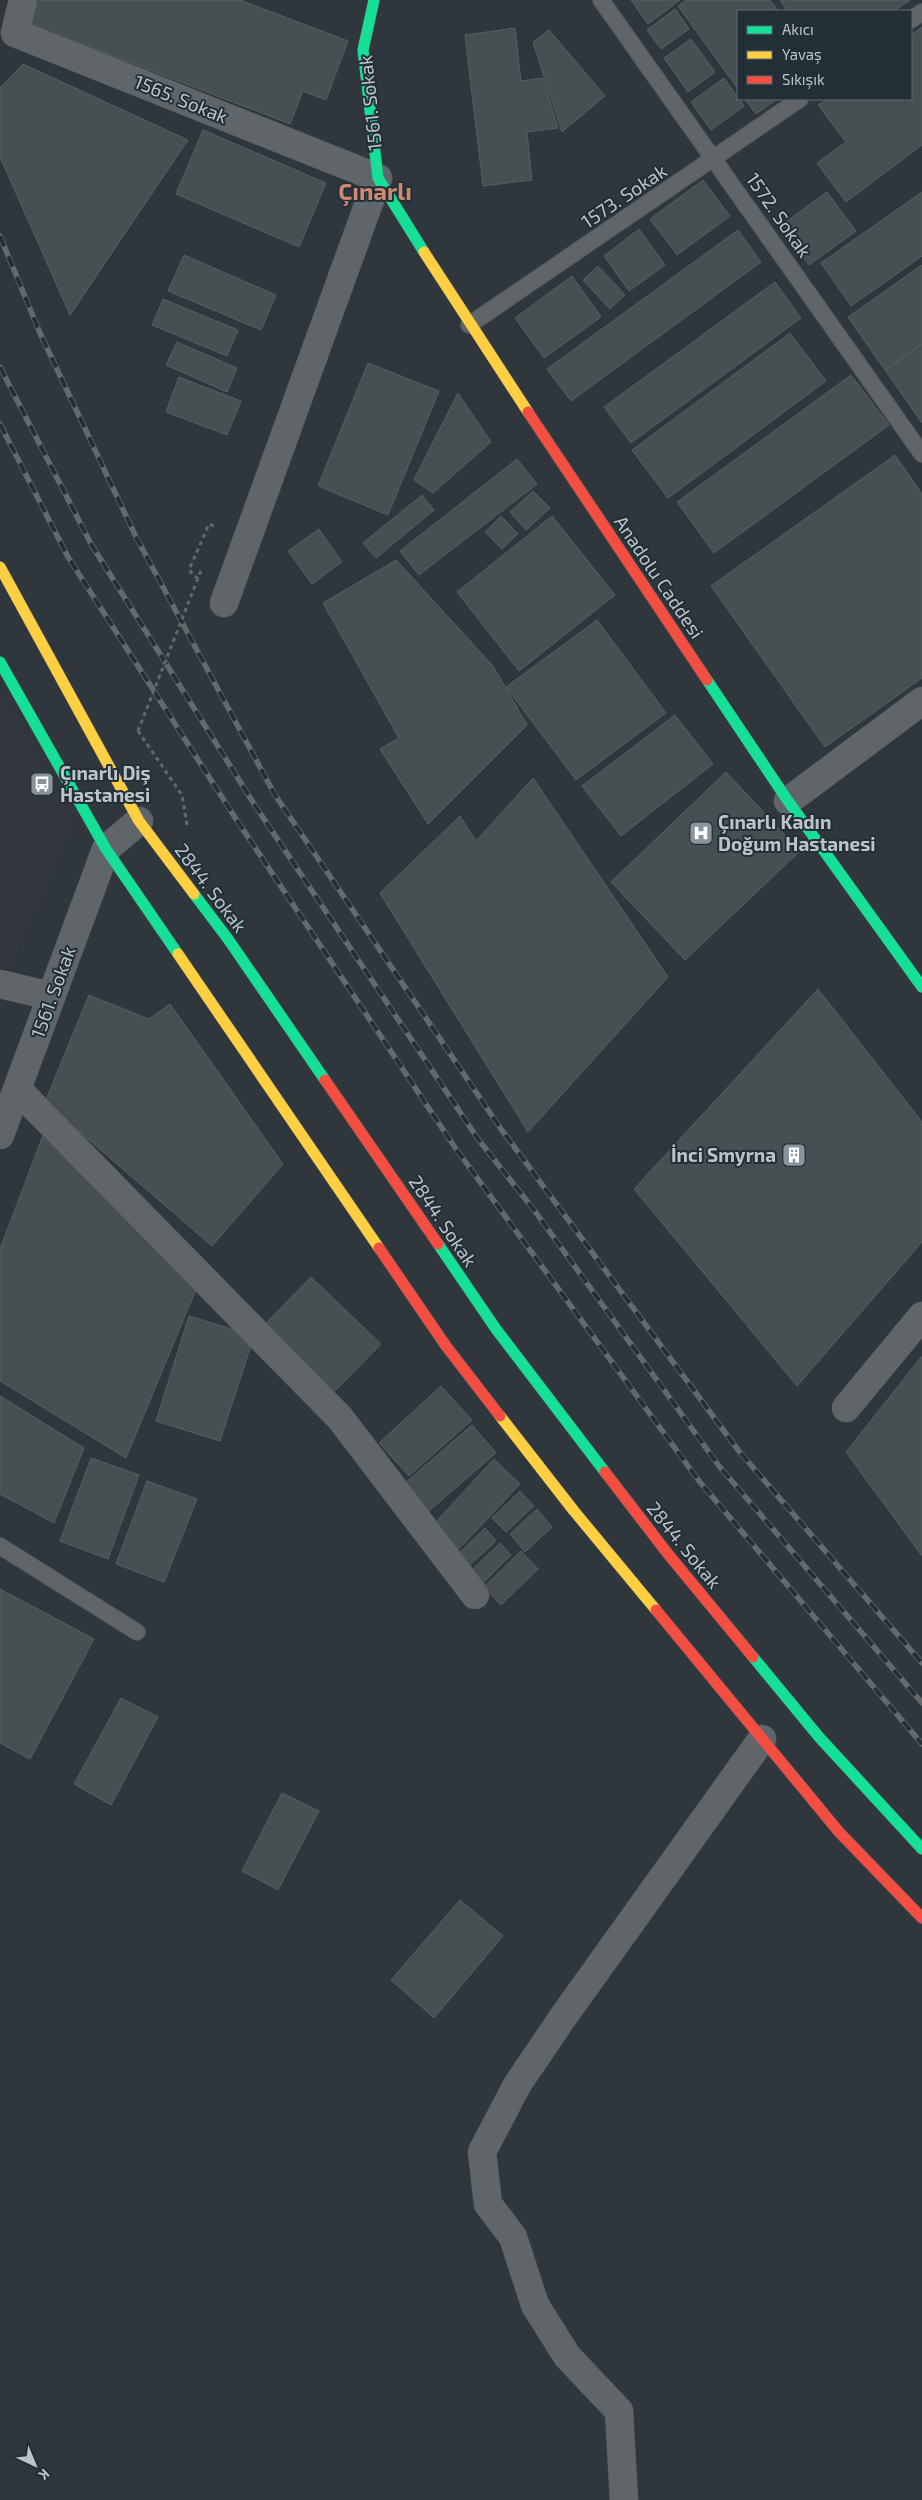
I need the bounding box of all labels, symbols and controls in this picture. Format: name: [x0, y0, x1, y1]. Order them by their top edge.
legend: [737, 10, 912, 100]
text: Akıcı: [782, 20, 814, 38]
text: Yavaş: [782, 45, 822, 64]
street label: 1561. Sokak: [353, 54, 386, 152]
street label: 1565. Sokak: [131, 69, 232, 128]
text: Sıkışık: [782, 70, 825, 89]
street label: 1573. Sokak: [577, 159, 671, 232]
street label: 1572. Sokak: [742, 168, 817, 262]
district label: Çınarlı: [338, 176, 412, 207]
street label: Anadolu Caddesi: [610, 511, 709, 643]
place label: Çınarlı Diş Hastanesi: [60, 761, 151, 806]
bus stop icon: Çınarlı Diş Hastanesi: [29, 771, 55, 797]
place label: Çınarlı Kadın Doğum Hastanesi: [718, 810, 875, 855]
hospital icon: Çınarlı Kadın Doğum Hastanesi: [688, 820, 714, 846]
street label: 2844. Sokak: [170, 839, 252, 937]
street label: 1561. Sokak: [25, 942, 80, 1041]
building icon: İnci Smyrna: [781, 1142, 807, 1168]
place label: İnci Smyrna: [671, 1143, 776, 1167]
street label: 2844. Sokak: [404, 1171, 483, 1271]
street label: 2844. Sokak: [642, 1496, 727, 1593]
north arrow: [10, 2440, 60, 2490]
text: K: [35, 2466, 53, 2484]

